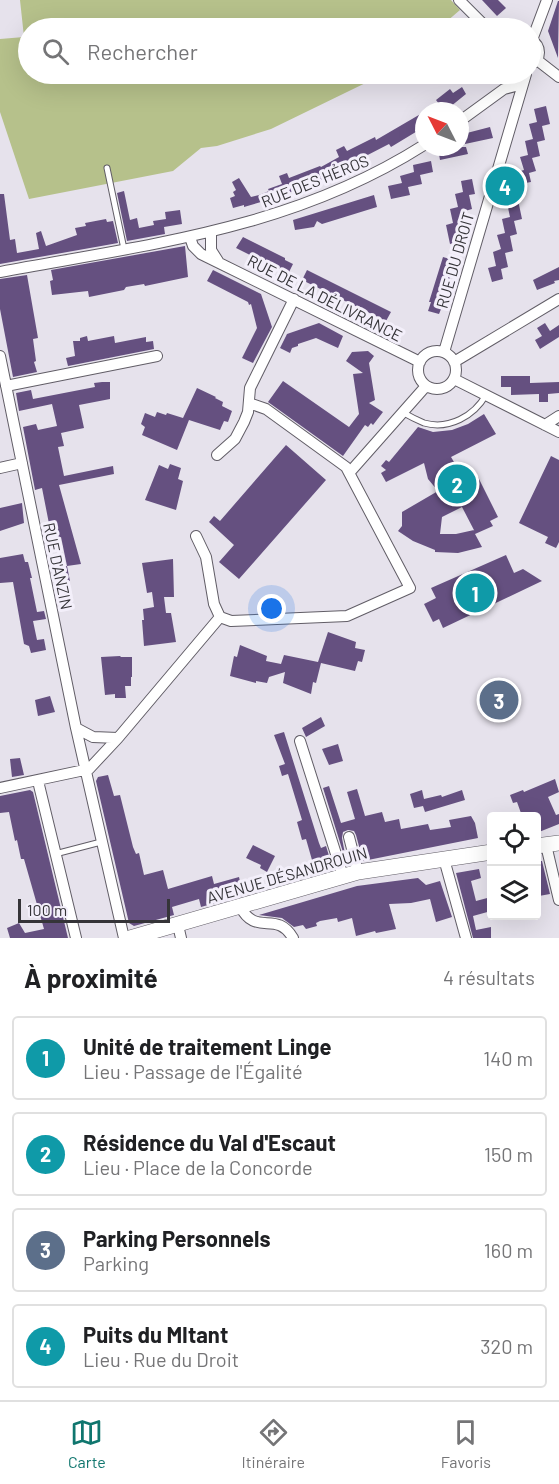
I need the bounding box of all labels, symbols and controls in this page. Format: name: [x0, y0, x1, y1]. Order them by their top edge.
search box: [18, 18, 541, 84]
icon: search: [39, 35, 72, 68]
text: Rechercher: [87, 38, 198, 64]
north arrow: [415, 102, 469, 156]
street label: RUE DES HÉROS: [258, 150, 371, 211]
pin: 4: [486, 164, 524, 208]
street label: RUE DU DROIT: [432, 209, 477, 310]
street label: RUE DE LA DÉLIVRANCE: [245, 250, 406, 345]
pin: 2: [438, 462, 476, 506]
street label: RUE D'ANZIN: [40, 521, 77, 611]
pin: 1: [456, 570, 494, 616]
your location: [257, 594, 286, 623]
pin: 3: [480, 678, 518, 722]
map controls: [487, 812, 541, 920]
button: locate: [487, 812, 541, 866]
street label: AVENUE DÉSANDROUIN: [204, 842, 369, 907]
button: layers: [487, 866, 541, 920]
scale bar: [18, 896, 170, 924]
text: 100 m: [27, 900, 67, 919]
text: À proximité: [24, 962, 158, 993]
text: 4 résultats: [443, 965, 535, 989]
text: Unité de traitement Linge: [83, 1033, 332, 1059]
text: 1: [42, 1046, 49, 1070]
text: 140 m: [483, 1046, 533, 1070]
text: Lieu · Passage de l'Égalité: [83, 1059, 303, 1083]
text: Résidence du Val d'Escaut: [83, 1129, 336, 1155]
text: 2: [40, 1142, 51, 1166]
text: 150 m: [484, 1142, 533, 1166]
text: Lieu · Place de la Concorde: [83, 1155, 313, 1179]
text: Parking Personnels: [83, 1225, 271, 1251]
text: 3: [40, 1238, 51, 1262]
text: 160 m: [484, 1238, 533, 1262]
text: Parking: [83, 1251, 149, 1275]
text: Puits du MItant: [83, 1321, 228, 1347]
text: 4: [39, 1334, 52, 1358]
text: 320 m: [480, 1334, 533, 1358]
text: Lieu · Rue du Droit: [83, 1347, 239, 1371]
tab: Carte: [68, 1416, 106, 1471]
tab: Itinéraire: [242, 1416, 305, 1471]
tab: Favoris: [441, 1416, 491, 1471]

